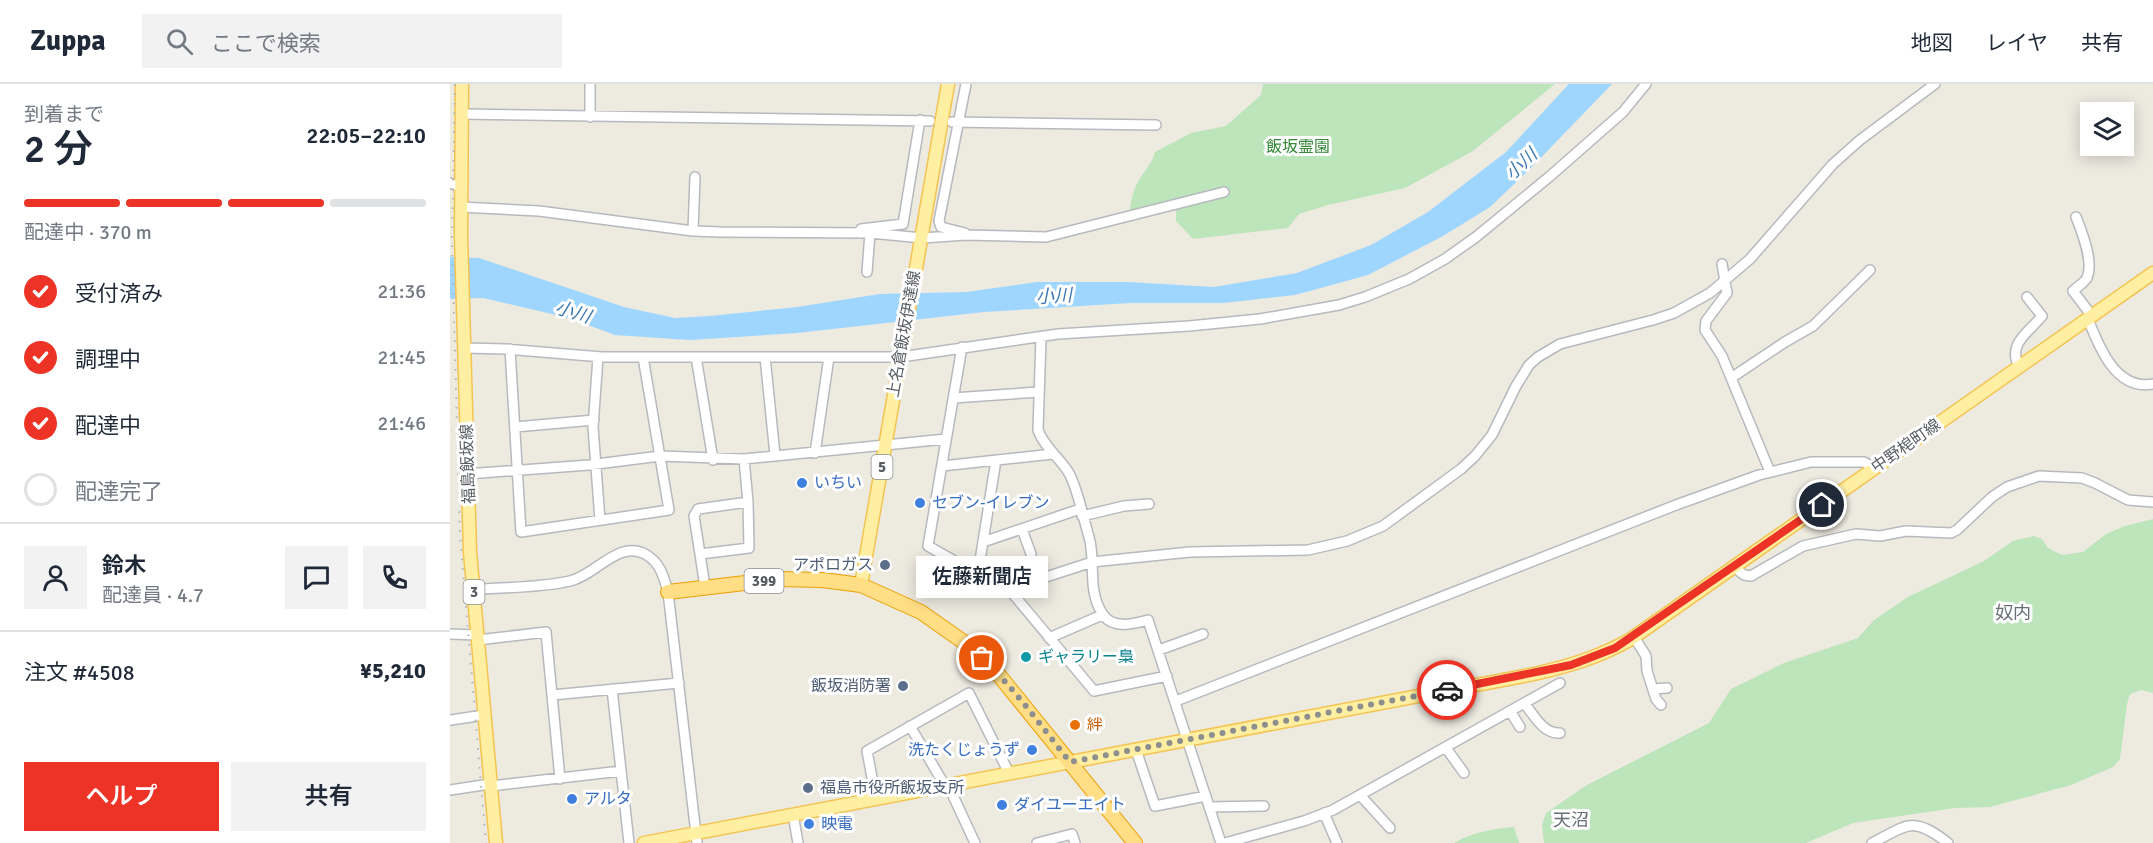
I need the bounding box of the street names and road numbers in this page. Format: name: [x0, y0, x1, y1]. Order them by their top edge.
street label: 上名倉飯坂伊達線: [883, 269, 925, 399]
street label: 中野梍町線: [1867, 415, 1945, 477]
street label: 福島飯坂線: [457, 424, 479, 504]
road number: 5: [872, 455, 892, 479]
road number: 399: [744, 569, 784, 593]
road number: 3: [464, 580, 484, 604]

